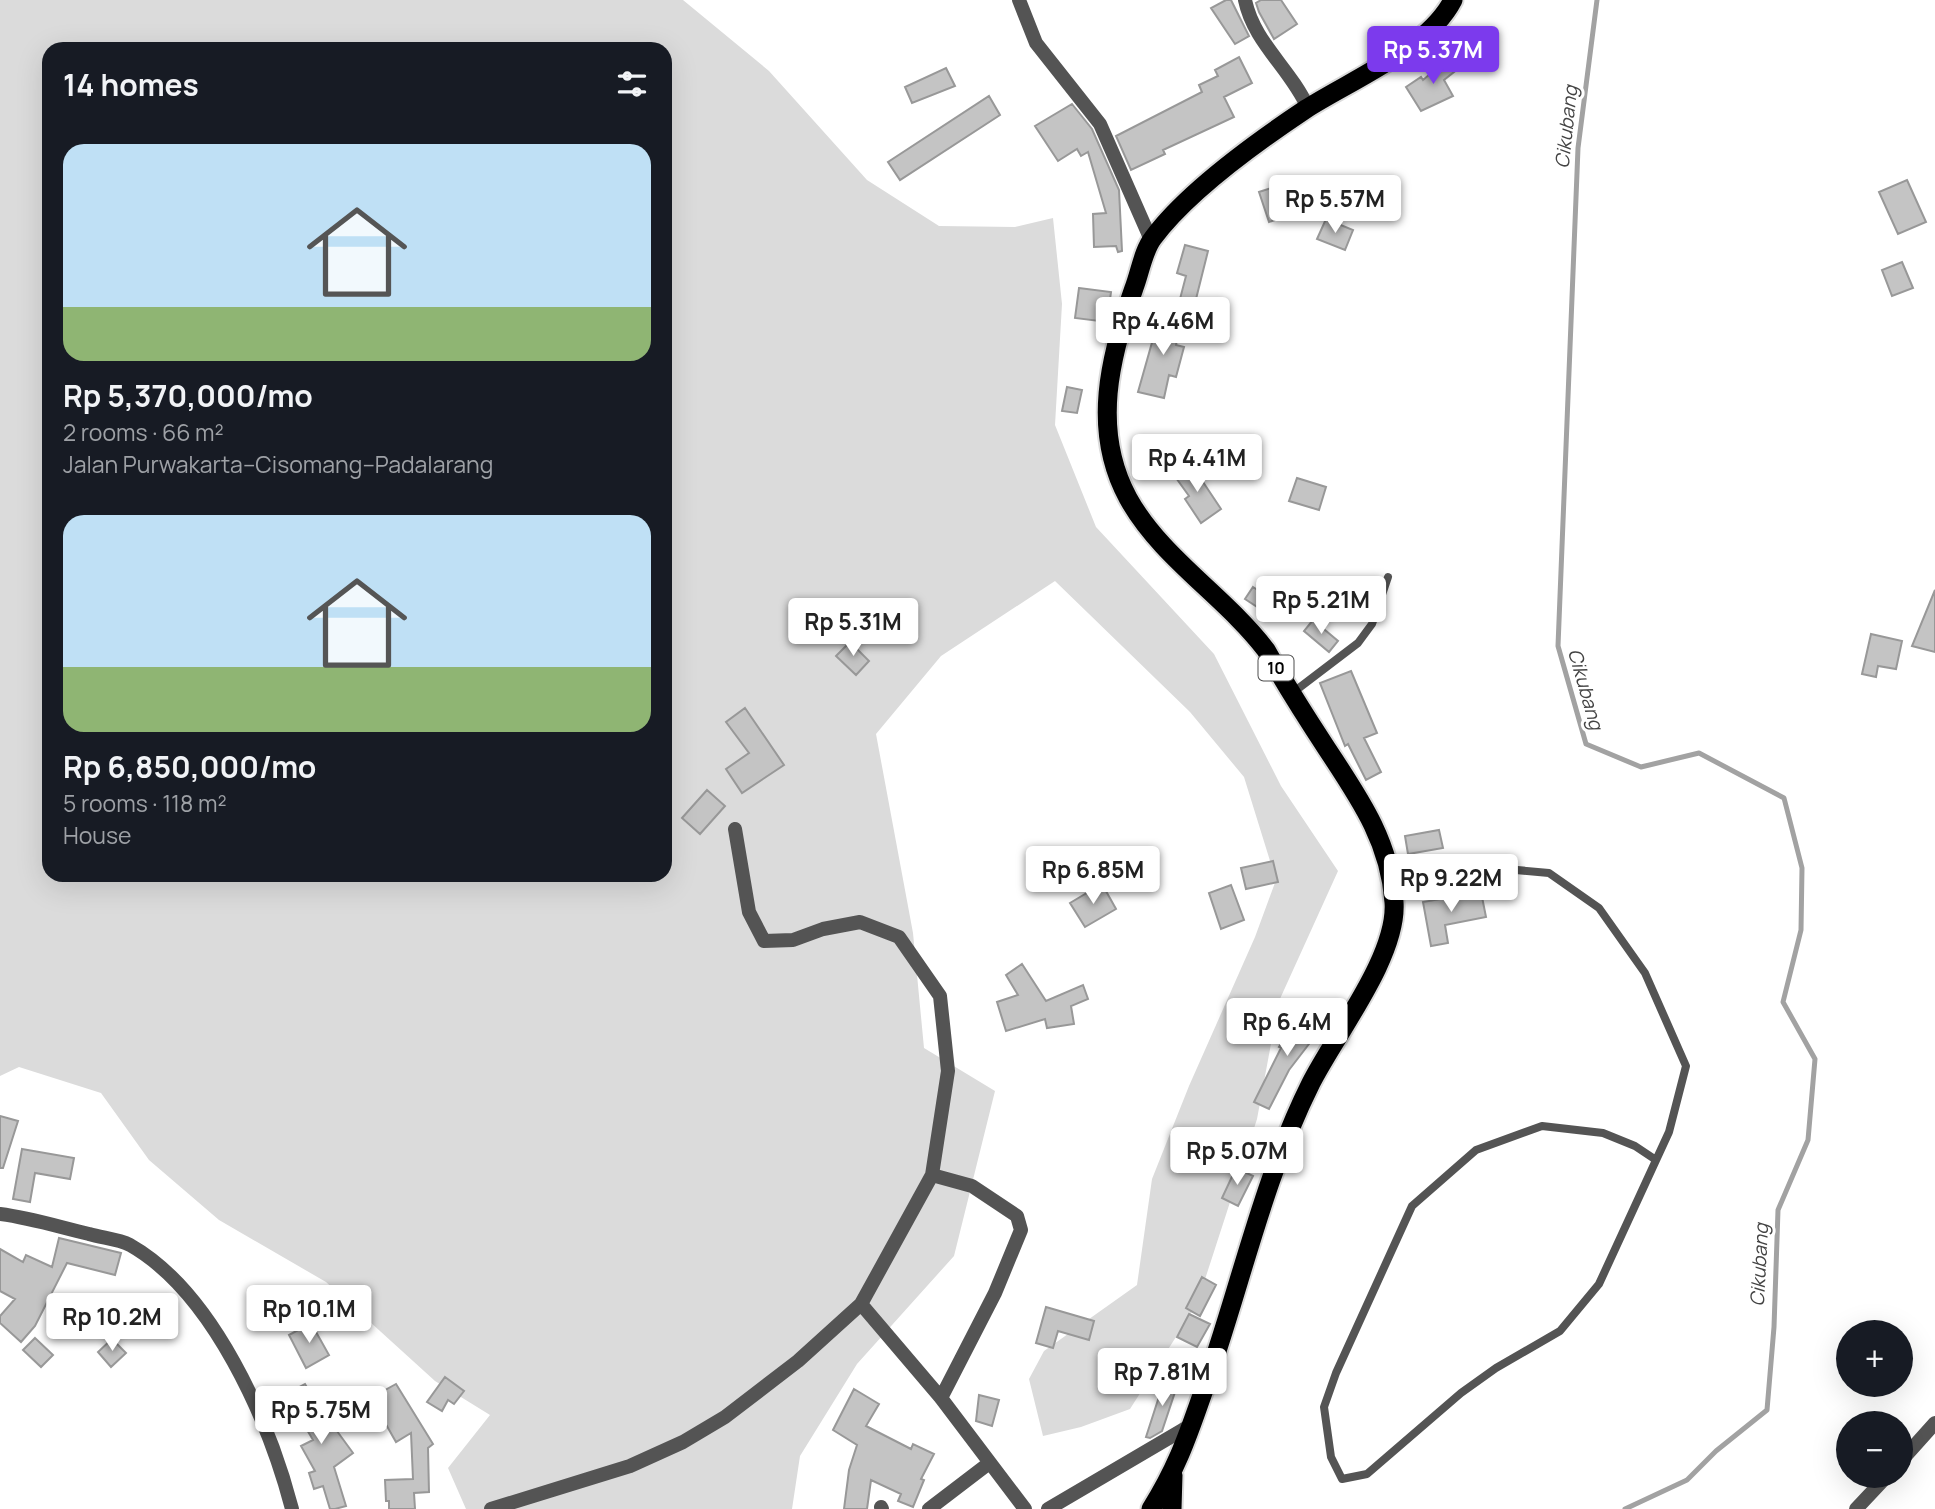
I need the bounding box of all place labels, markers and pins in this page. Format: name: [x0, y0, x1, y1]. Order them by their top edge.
pin: Rp 5.37M: [1361, 27, 1505, 86]
pin: Rp 5.57M: [1263, 176, 1407, 235]
pin: Rp 4.46M: [1091, 298, 1235, 357]
pin: Rp 4.41M: [1125, 434, 1269, 494]
pin: Rp 5.21M: [1249, 576, 1393, 636]
pin: Rp 5.31M: [781, 598, 925, 658]
pin: Rp 6.85M: [1021, 846, 1165, 906]
pin: Rp 9.22M: [1379, 855, 1523, 914]
pin: Rp 6.4M: [1222, 998, 1352, 1058]
pin: Rp 5.07M: [1165, 1128, 1309, 1187]
pin: Rp 10.1M: [237, 1286, 381, 1345]
pin: Rp 10.2M: [40, 1294, 184, 1353]
pin: Rp 7.81M: [1090, 1348, 1234, 1408]
pin: Rp 5.75M: [249, 1386, 393, 1446]

